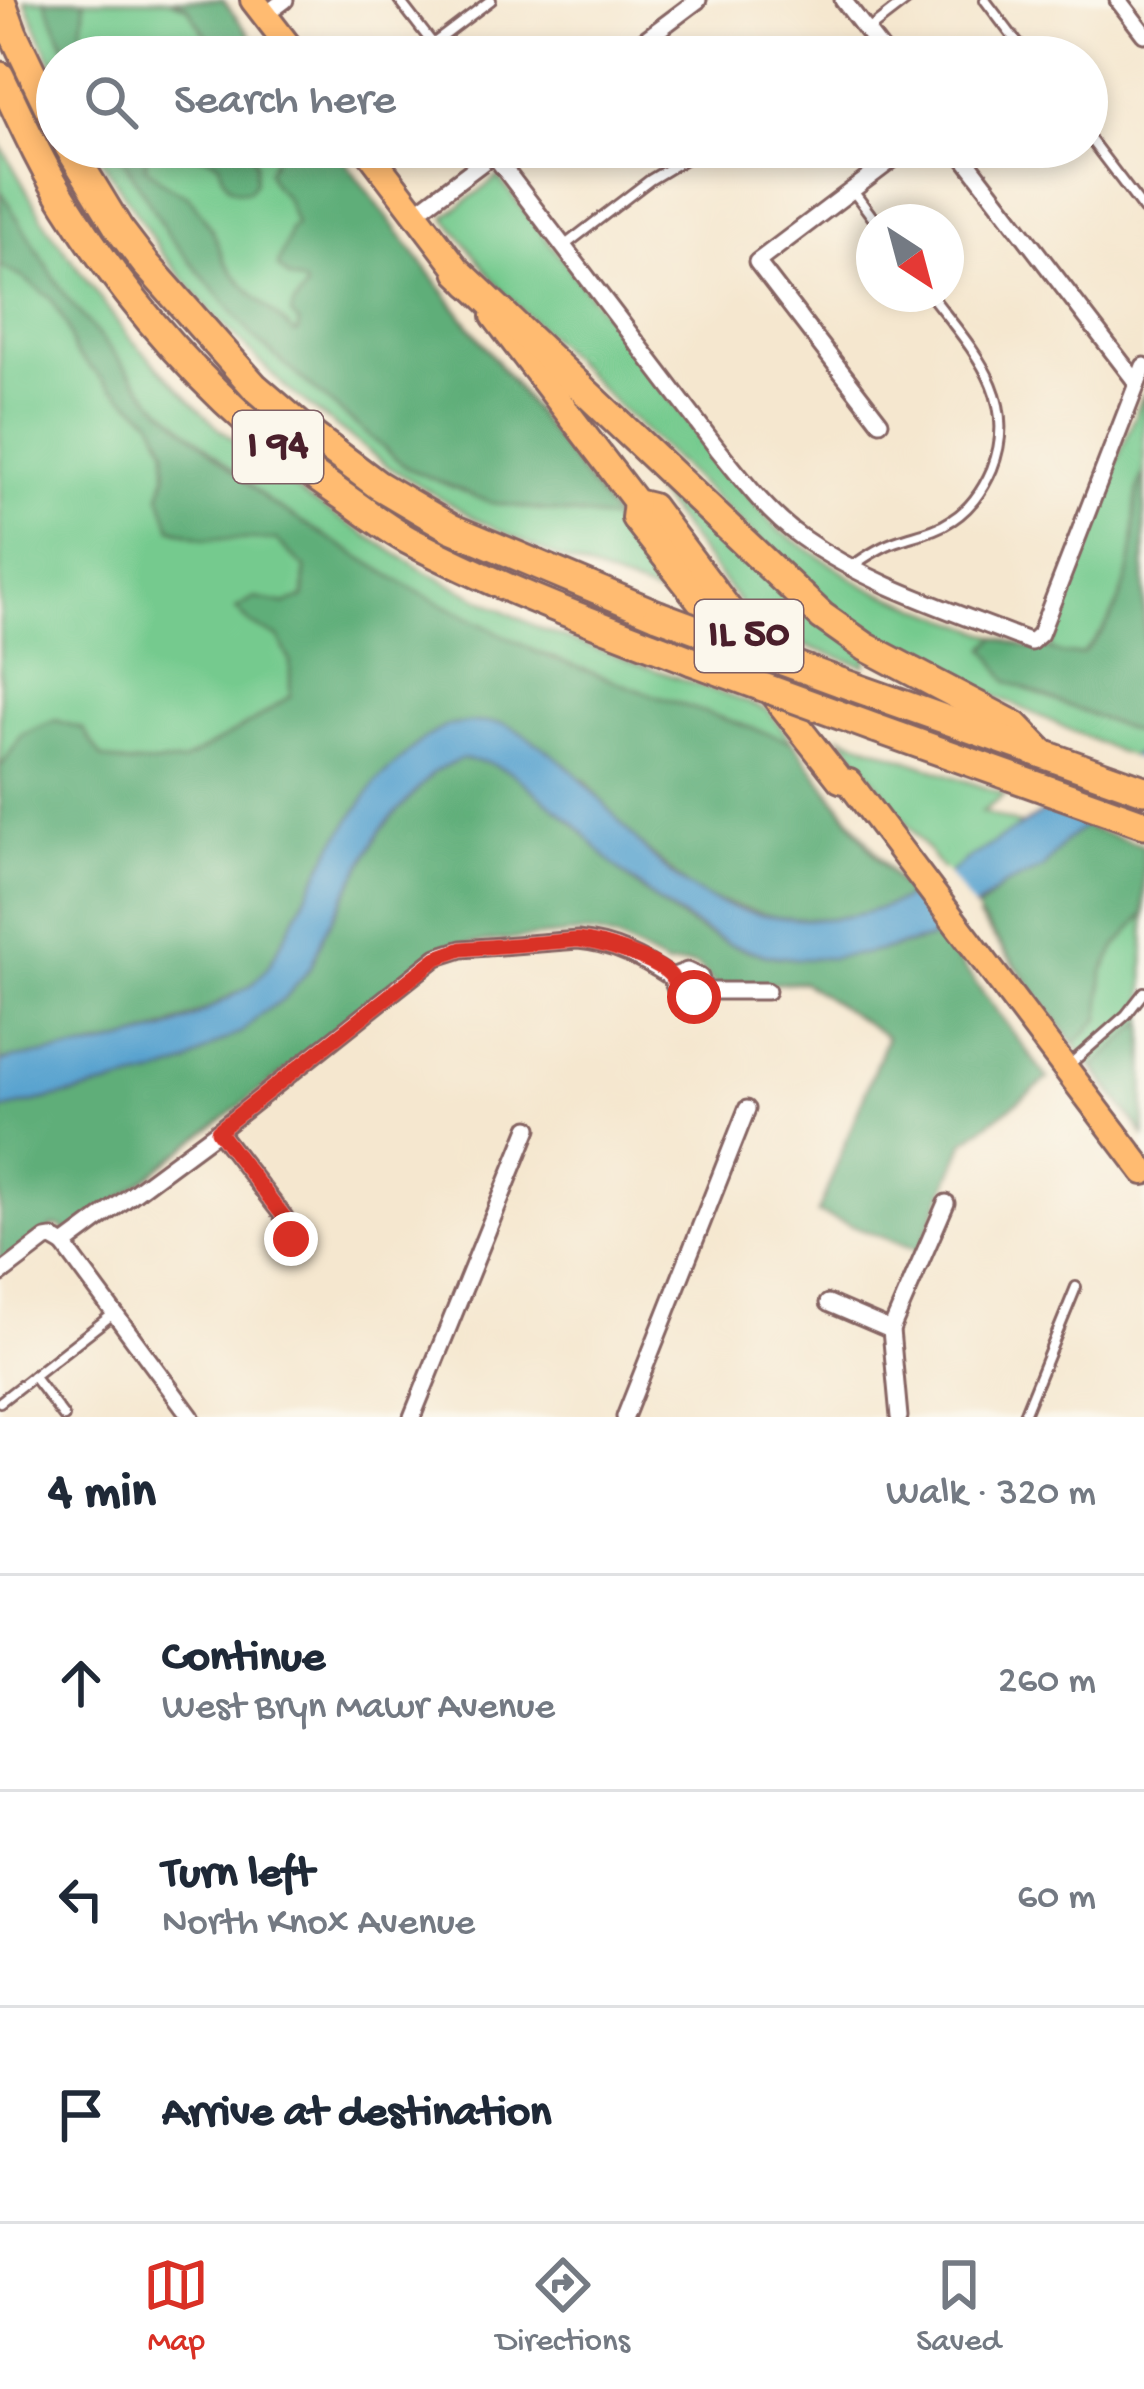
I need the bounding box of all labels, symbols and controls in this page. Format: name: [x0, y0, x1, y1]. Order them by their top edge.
search box: [36, 36, 1108, 168]
icon: search: [78, 69, 144, 135]
text: Search here: [174, 76, 396, 129]
north arrow: [856, 204, 964, 312]
road number: I 94: [233, 411, 323, 483]
road number: IL 50: [695, 600, 803, 672]
route start: [667, 970, 721, 1024]
route end: [264, 1212, 318, 1266]
text: 4 min: [48, 1465, 156, 1525]
text: Walk · 320 m: [886, 1472, 1096, 1518]
text: Continue: [162, 1633, 325, 1686]
icon: ahead: [48, 1650, 114, 1716]
text: 260 m: [998, 1660, 1096, 1706]
text: West Bryn Mawr Avenue: [162, 1686, 555, 1732]
text: Turn left: [162, 1849, 314, 1902]
icon: left: [48, 1866, 114, 1932]
text: 60 m: [1017, 1876, 1096, 1922]
text: North Knox Avenue: [162, 1902, 475, 1948]
icon: arrive: [48, 2082, 114, 2148]
text: Arrive at destination: [162, 2088, 551, 2141]
tab: Map: [143, 2252, 209, 2362]
tab: Directions: [496, 2252, 630, 2362]
tab: Saved: [916, 2252, 1001, 2362]

